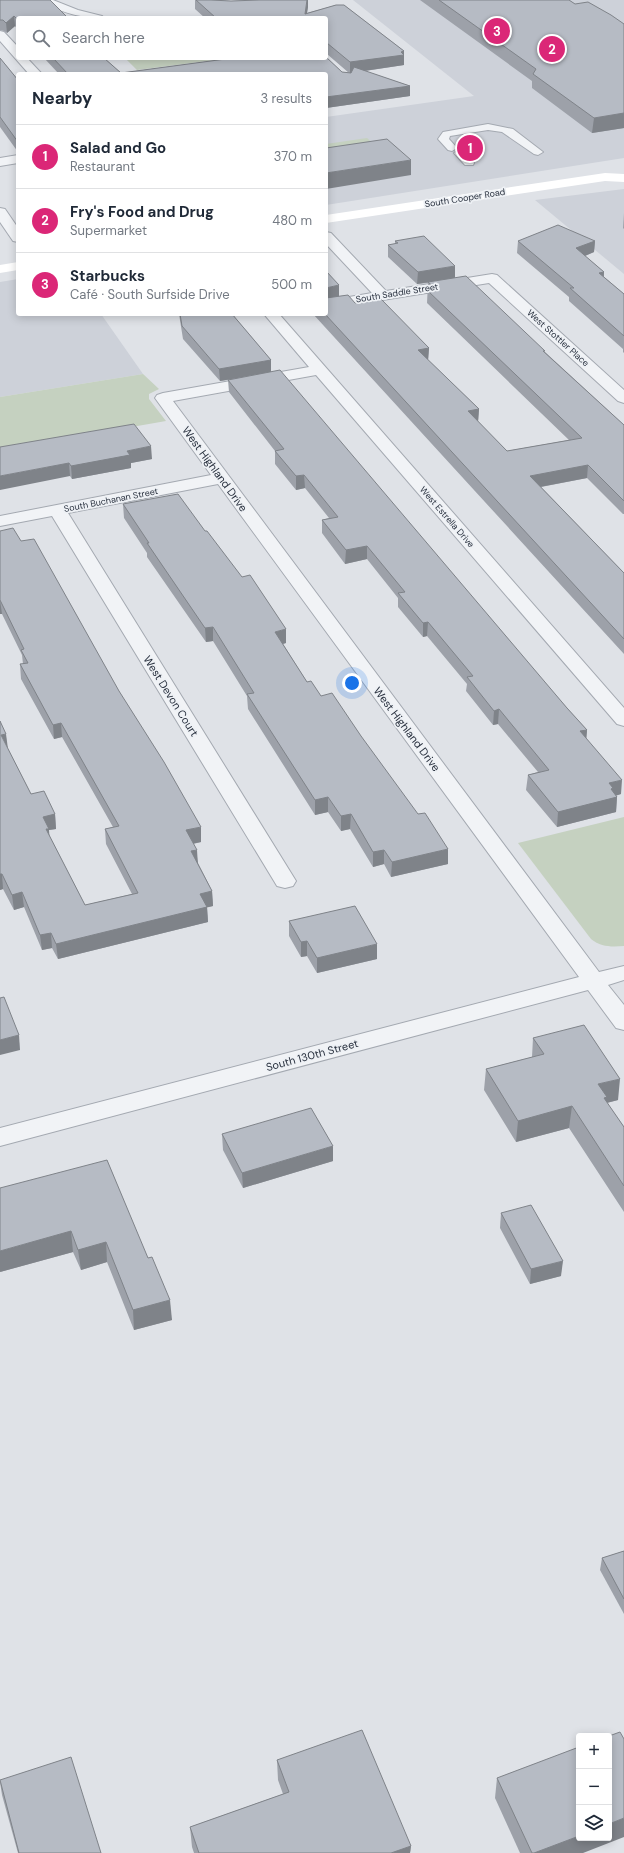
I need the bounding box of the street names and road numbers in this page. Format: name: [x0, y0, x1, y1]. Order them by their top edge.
street label: South Cooper Road: [424, 186, 506, 210]
street label: South Saddle Street: [355, 280, 440, 305]
street label: West Stottler Place: [524, 307, 592, 369]
street label: West Highland Drive: [179, 424, 251, 514]
street label: West Estrella Drive: [417, 484, 477, 550]
street label: South Buchanan Street: [63, 485, 160, 515]
street label: West Devon Court: [140, 653, 202, 739]
street label: West Highland Drive: [371, 684, 443, 774]
street label: South 130th Street: [264, 1036, 360, 1074]

